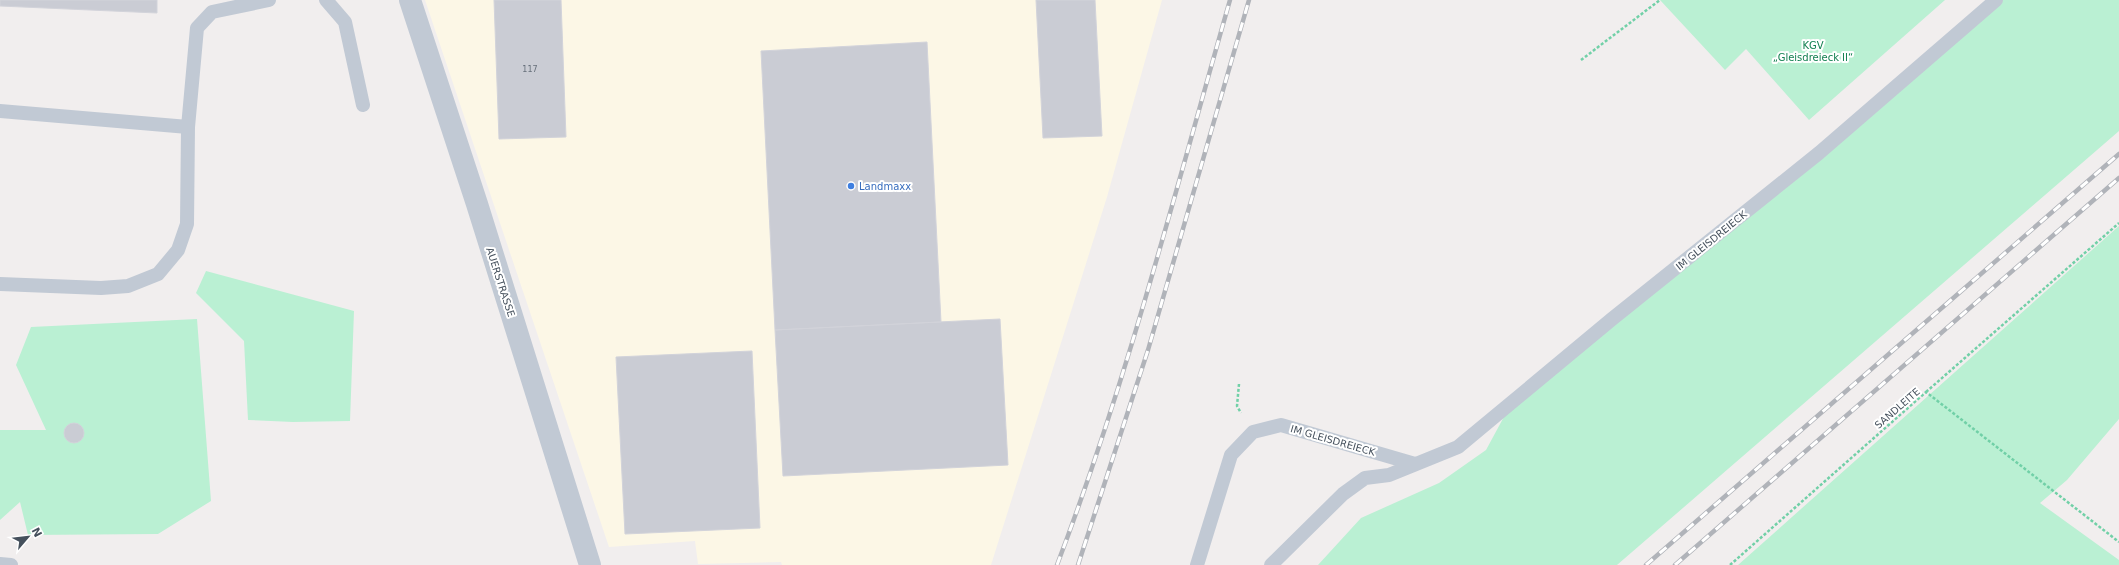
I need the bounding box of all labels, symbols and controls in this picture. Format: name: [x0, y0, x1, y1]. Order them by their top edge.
park label: KGV „Gleisdreieck II“: [1773, 40, 1853, 63]
house number: 117: [522, 65, 538, 74]
marker: Landmaxx: [846, 181, 856, 191]
place label: Landmaxx: [859, 181, 911, 192]
street label: IM GLEISDREIECK: [1674, 208, 1749, 272]
street label: AUERSTRASSE: [484, 246, 517, 318]
street label: SANDLEITE: [1873, 386, 1922, 431]
street label: IM GLEISDREIECK: [1289, 423, 1377, 458]
north arrow: [8, 517, 48, 557]
text: N: [28, 525, 44, 540]

